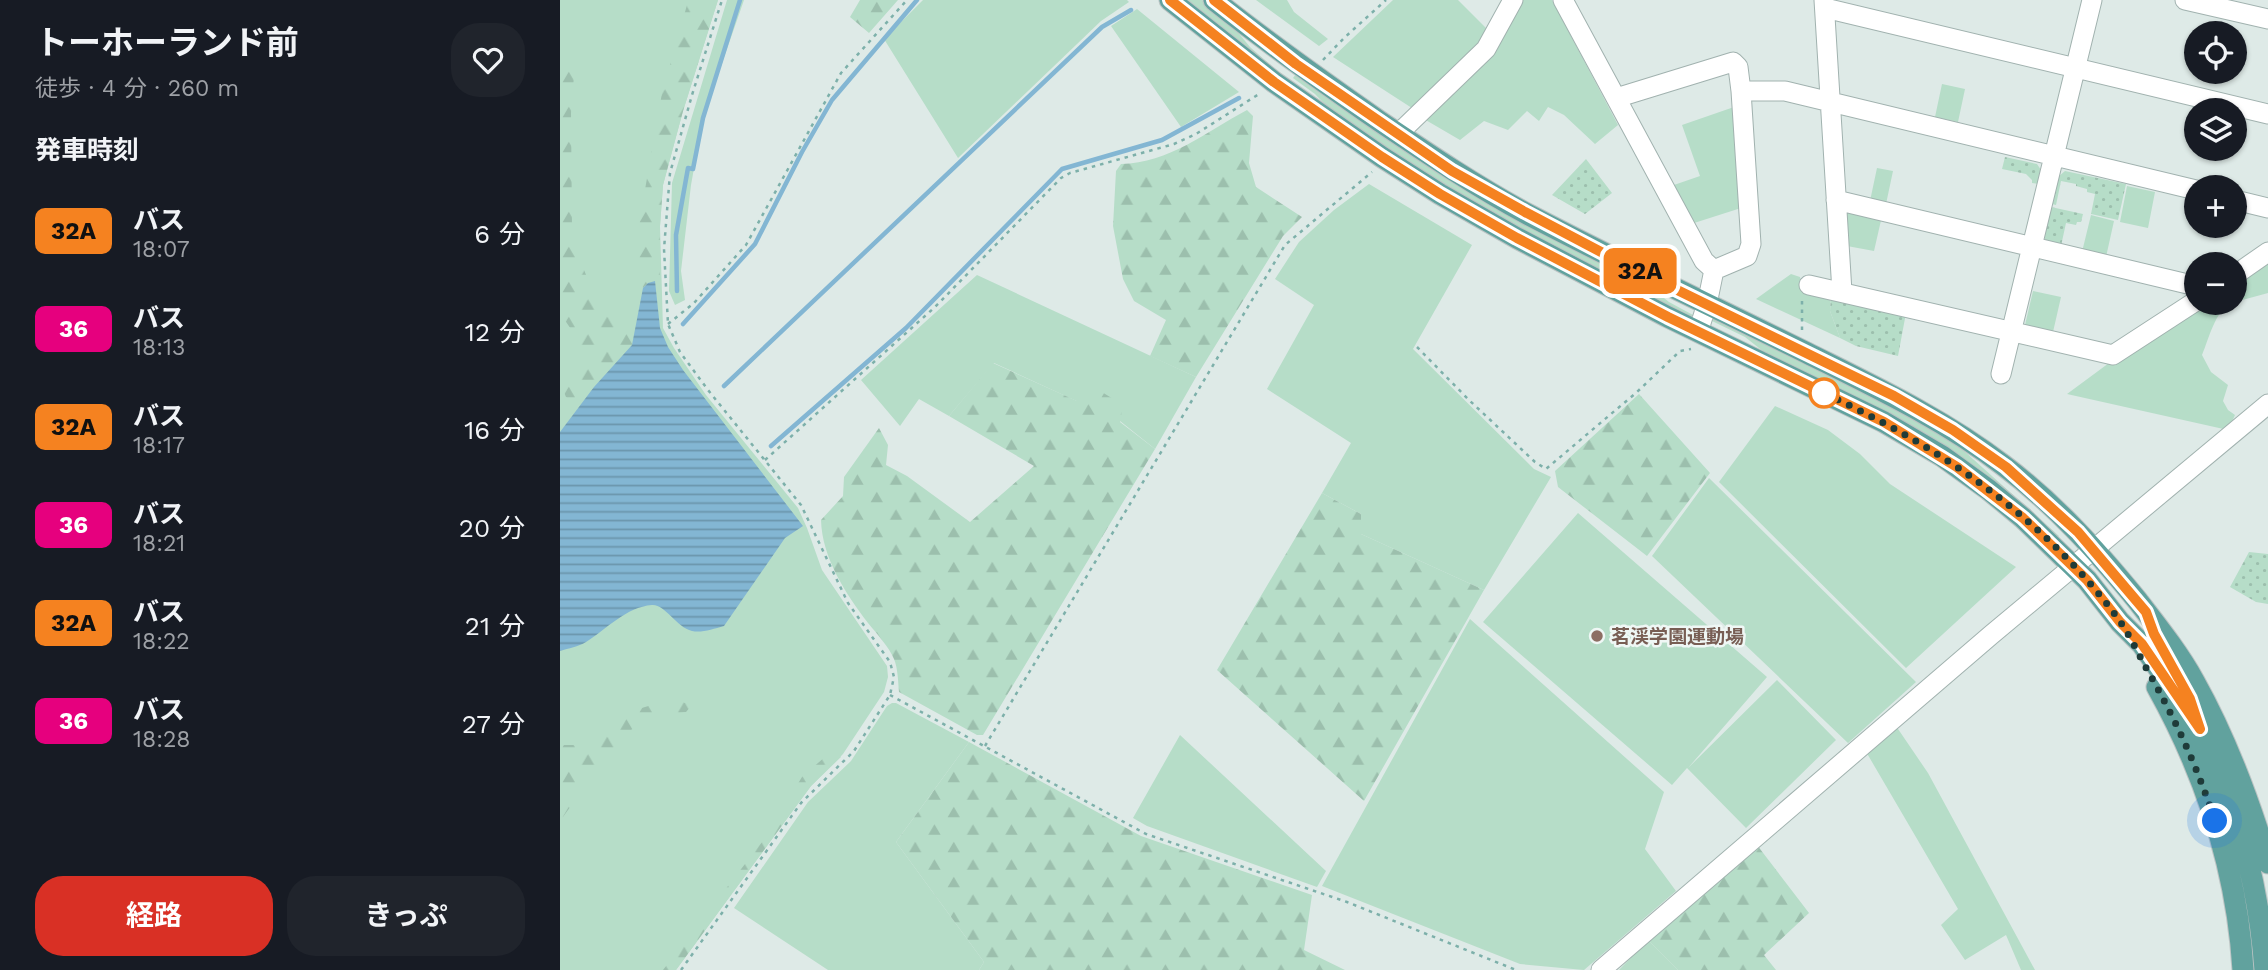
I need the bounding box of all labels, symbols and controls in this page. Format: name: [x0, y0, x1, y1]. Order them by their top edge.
map controls: [2184, 21, 2247, 315]
button: locate: [2184, 21, 2247, 84]
text: トーホーランド前: [35, 23, 299, 62]
button: heart: [451, 23, 525, 97]
text: 徒歩 · 4 分 · 260 m: [35, 75, 239, 102]
button: layers: [2184, 98, 2247, 161]
text: 発車時刻: [35, 135, 139, 165]
button: +: [2184, 175, 2247, 238]
text: バス: [133, 205, 185, 235]
text: 32A: [51, 217, 96, 245]
text: 6 分: [474, 219, 525, 249]
text: 18:07: [133, 236, 190, 263]
line badge: 32A: [1600, 248, 1680, 294]
button: −: [2184, 252, 2247, 315]
text: 32A: [1618, 257, 1662, 285]
text: バス: [133, 303, 185, 333]
text: 36: [59, 315, 88, 343]
text: 12 分: [465, 317, 525, 347]
text: 18:13: [133, 334, 185, 361]
unlabelled marker: [1809, 378, 1839, 408]
text: バス: [133, 401, 185, 431]
text: 32A: [51, 413, 96, 441]
text: 16 分: [464, 415, 525, 445]
text: 18:17: [133, 432, 185, 459]
text: バス: [133, 499, 185, 529]
text: 36: [59, 511, 88, 539]
text: 20 分: [459, 513, 525, 543]
text: 18:21: [133, 530, 185, 557]
text: バス: [133, 597, 185, 627]
text: 32A: [51, 609, 96, 637]
text: 21 分: [465, 611, 525, 641]
place label: 茗渓学園運動場: [1611, 625, 1744, 648]
text: 18:22: [133, 628, 190, 655]
marker: 茗渓学園運動場: [1589, 628, 1605, 644]
text: バス: [133, 695, 185, 725]
text: 36: [59, 707, 88, 735]
text: 27 分: [462, 709, 525, 739]
text: 18:28: [133, 726, 191, 753]
your location: [2197, 803, 2232, 838]
button: 経路: [35, 876, 273, 956]
button: きっぷ: [287, 876, 525, 956]

